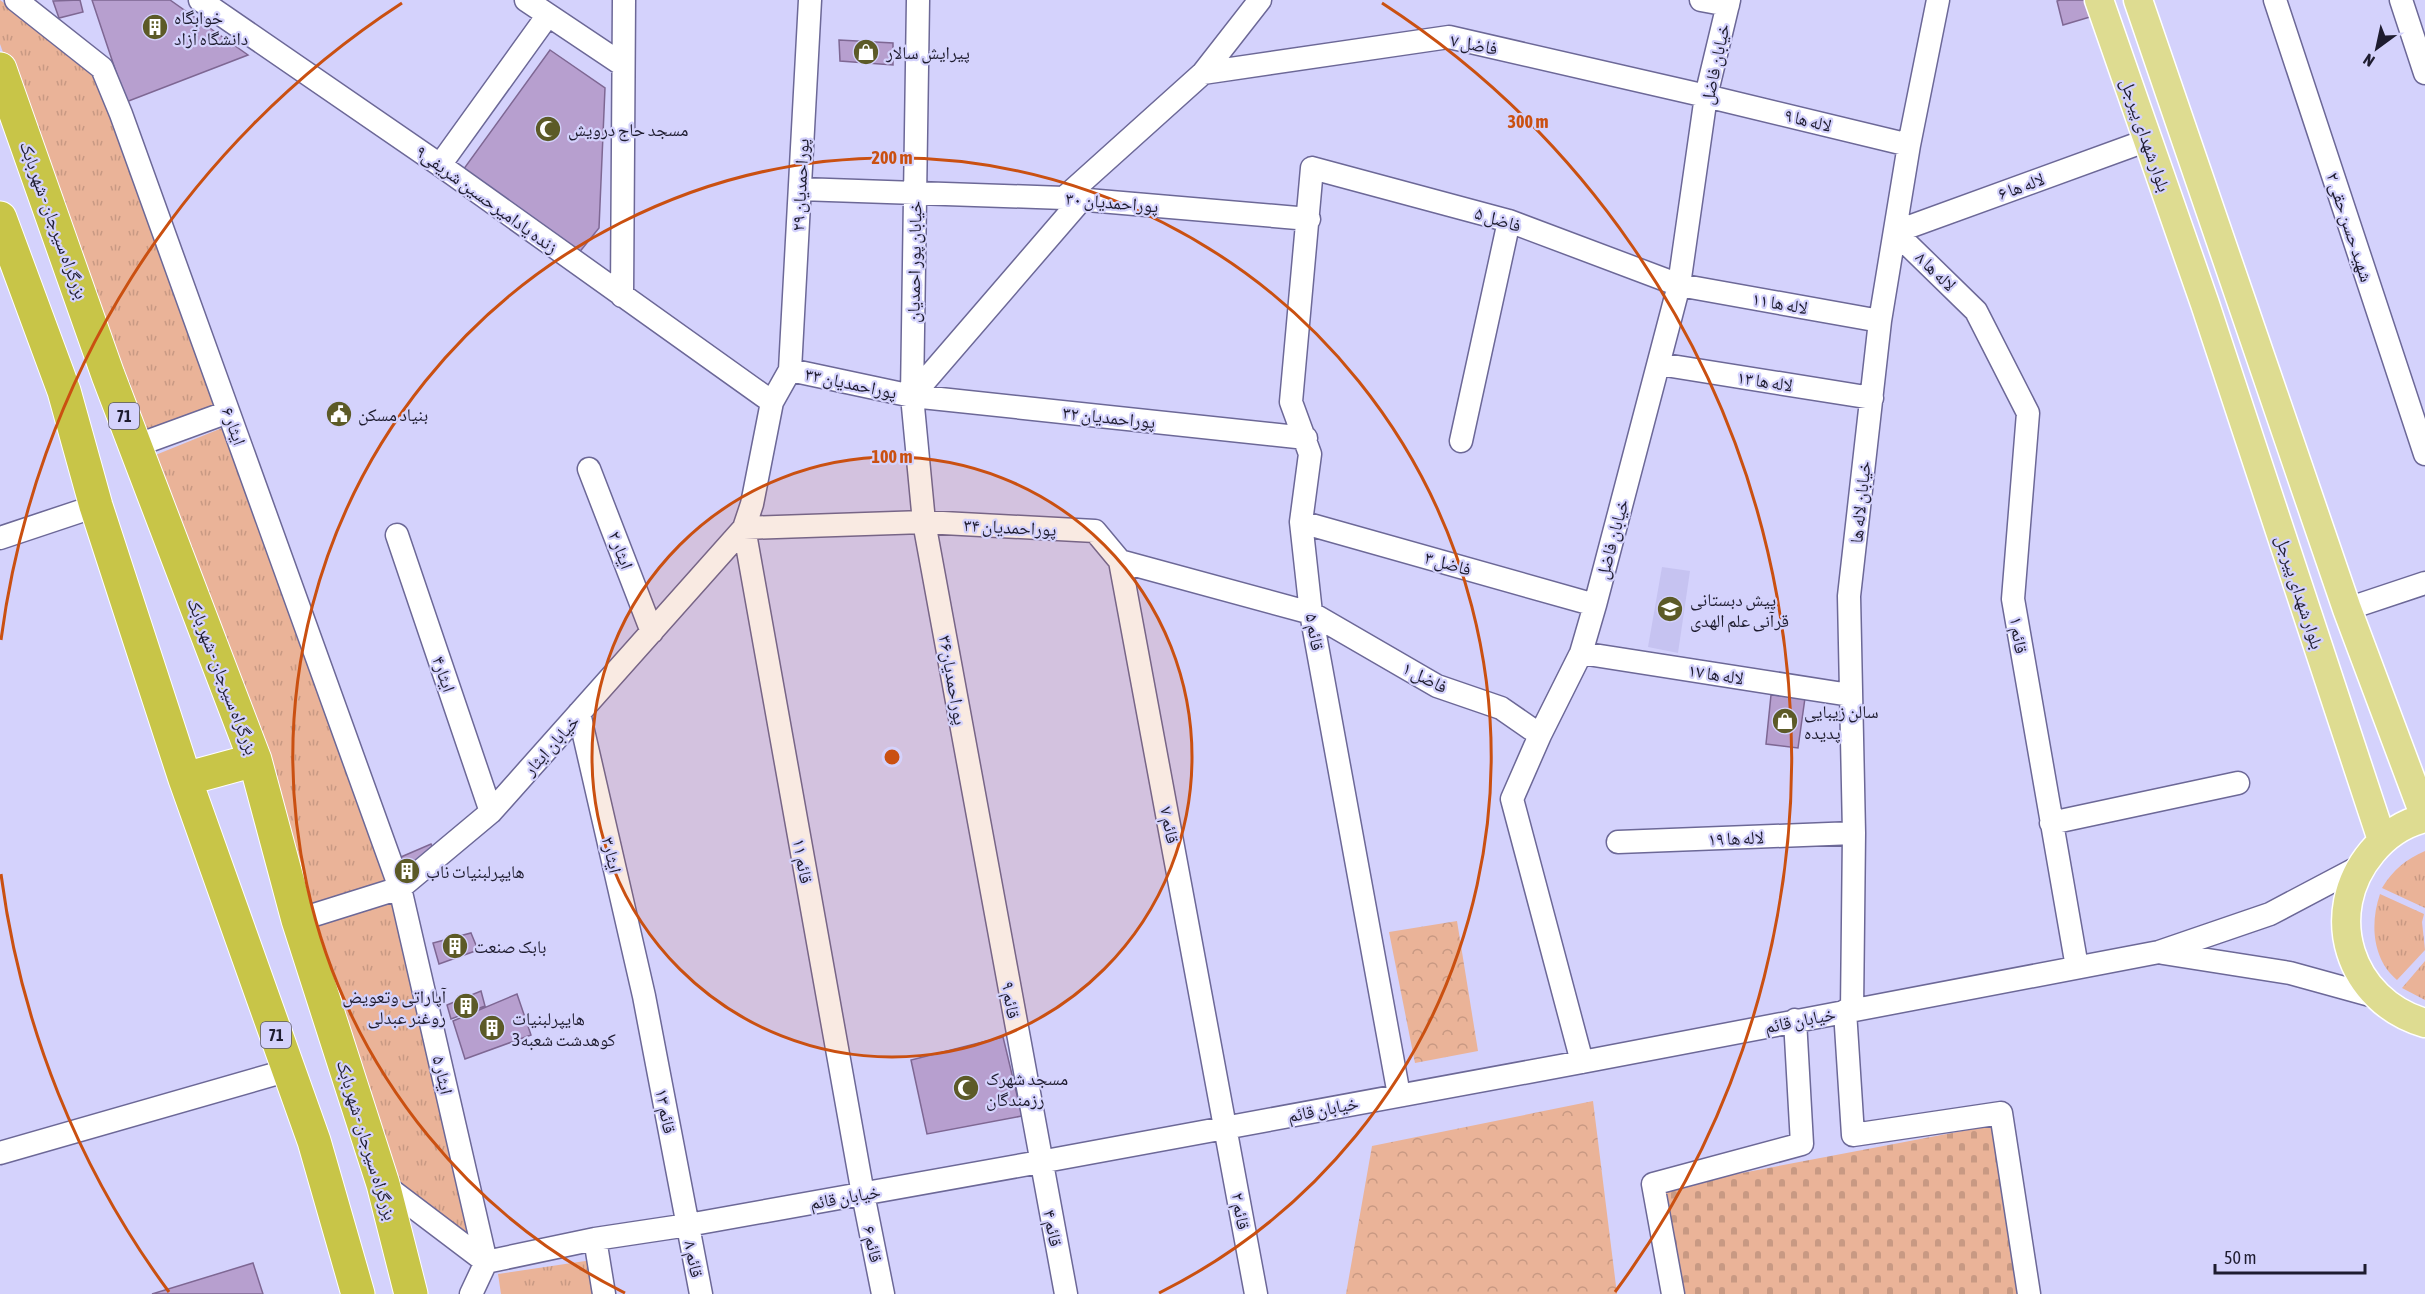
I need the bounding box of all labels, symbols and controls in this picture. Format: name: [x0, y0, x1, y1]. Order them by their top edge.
place label: خوابگاه دانشگاه آزاد: [174, 7, 248, 49]
building icon: خوابگاه دانشگاه آزاد: [140, 12, 170, 42]
north arrow: [2347, 18, 2407, 78]
street label: خیابان فاضل: [1696, 22, 1735, 106]
street label: فاضل ۷: [1449, 29, 1499, 60]
shop icon: پیرایش سالار: [851, 37, 881, 67]
place label: پیرایش سالار: [885, 42, 970, 64]
text: N: [2360, 50, 2378, 71]
street label: بلوار شهدای پیرجل: [2116, 76, 2175, 195]
street label: لاله ها ۹: [1782, 104, 1834, 136]
text: 300 m: [1508, 111, 1548, 132]
mosque icon: مسجد حاج درویش: [533, 114, 563, 144]
place label: مسجد حاج درویش: [568, 119, 688, 142]
street label: بزرگراه سیرجان - شهر بابک: [15, 138, 92, 302]
street label: پوراحمدیان ۲۹: [787, 138, 814, 232]
street label: زنده یادامیرحسین شریفی۹: [411, 140, 562, 258]
text: 200 m: [872, 147, 912, 168]
street label: لاله ها ۶: [1995, 168, 2047, 204]
street label: شهید حسن حقی ۲: [2321, 170, 2378, 285]
street label: پوراحمدیان ۳۰: [1065, 187, 1159, 218]
street label: خیابان پور احمدیان: [902, 201, 927, 323]
street label: فاضل ۵: [1472, 202, 1524, 237]
street label: لاله ها ۸: [1911, 247, 1961, 295]
street label: لاله ها ۱۱: [1751, 288, 1809, 318]
street label: پوراحمدیان ۳۳: [803, 363, 899, 404]
street label: لاله ها ۱۳: [1736, 366, 1794, 396]
public building icon: بنیاد مسکن: [324, 399, 354, 429]
street label: پوراحمدیان ۳۲: [1061, 402, 1156, 433]
road number: 71: [109, 403, 139, 429]
street label: ایثار ۶: [217, 404, 251, 448]
place label: بنیاد مسکن: [358, 404, 428, 426]
text: 100 m: [872, 446, 912, 467]
street label: خیابان لاله ها: [1845, 460, 1876, 544]
street label: خیابان فاضل: [1591, 497, 1634, 582]
street label: پوراحمدیان ۳۴: [963, 514, 1057, 541]
street label: ایثار ۲: [604, 528, 638, 572]
street label: بلوار شهدای پیرجل: [2271, 532, 2328, 652]
street label: فاضل ۳: [1422, 546, 1474, 581]
place label: پیش دبستانی قرآنی علم الهدی: [1690, 589, 1789, 633]
school or university icon: پیش دبستانی قرآنی علم الهدی: [1655, 594, 1685, 624]
street label: بزرگراه سیرجان - شهر بابک: [182, 595, 263, 758]
street label: قائم ۵: [1299, 612, 1329, 652]
street label: قائم ۱: [2004, 615, 2032, 655]
street label: پوراحمدیان۳۶: [934, 634, 971, 727]
street label: ایثار۴: [428, 653, 460, 695]
street label: فاضل ۱: [1399, 657, 1451, 698]
street label: لاله ها ۱۷: [1687, 659, 1745, 689]
place label: سالن زیبایی پدیده: [1804, 701, 1879, 744]
shop icon: سالن زیبایی پدیده: [1770, 706, 1800, 736]
street label: خیابان ایثار: [518, 711, 584, 781]
centre of rings: [882, 747, 902, 767]
street label: قائم ۷: [1154, 805, 1184, 846]
street label: لاله ها ۱۹: [1708, 827, 1764, 849]
street label: ایثار۳: [597, 835, 626, 875]
street label: قائم ۱۱: [787, 837, 817, 885]
building icon: هایپرلبنیات ناب: [392, 856, 422, 886]
place label: هایپرلبنیات ناب: [426, 861, 525, 883]
building icon: بابک صنعت: [440, 931, 470, 961]
place label: بابک صنعت: [474, 936, 546, 957]
street label: قائم ۹: [995, 980, 1025, 1020]
place label: آپاراتی وتعویض روغنر عبدلی: [342, 986, 446, 1029]
building icon: آپاراتی وتعویض روغنر عبدلی: [451, 991, 481, 1021]
street label: خیابان قائم: [1763, 1003, 1838, 1039]
place label: هایپرلبنیات کوهدشت شعبه3: [512, 1008, 616, 1050]
building icon: هایپرلبنیات کوهدشت شعبه3: [477, 1013, 507, 1043]
road number: 71: [261, 1022, 291, 1048]
street label: ایثار ۵: [428, 1054, 458, 1096]
street label: بزرگراه سیرجان - شهر بابک: [332, 1057, 401, 1223]
place label: مسجد شهرک رزمندگان: [986, 1068, 1068, 1111]
mosque icon: مسجد شهرک رزمندگان: [951, 1073, 981, 1103]
street label: قائم ۱۳: [649, 1087, 681, 1136]
street label: خیابان قائم: [1286, 1092, 1361, 1128]
street label: خیابان قائم: [808, 1180, 882, 1216]
street label: قائم ۲: [1225, 1191, 1255, 1231]
street label: قائم ۴: [1037, 1208, 1067, 1249]
street label: قائم ۶: [857, 1224, 887, 1265]
scale bar: [2215, 1237, 2365, 1275]
street label: قائم ۸: [678, 1239, 708, 1280]
text: 50 m: [2224, 1247, 2256, 1268]

